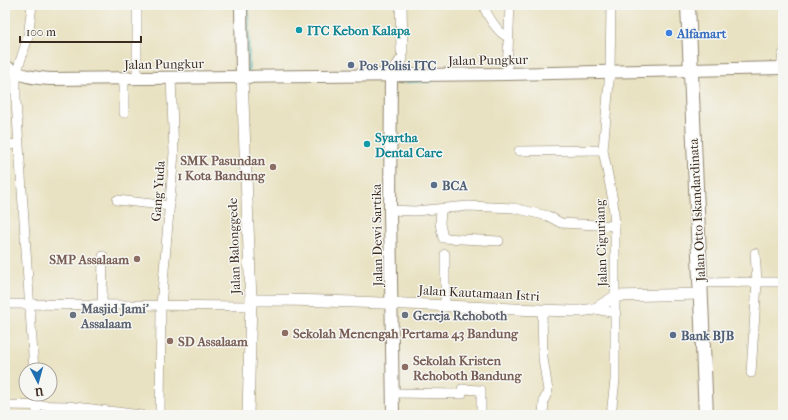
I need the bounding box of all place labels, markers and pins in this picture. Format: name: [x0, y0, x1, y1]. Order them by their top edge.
place label: ITC Kebon Kalapa: [307, 23, 411, 39]
marker: ITC Kebon Kalapa: [294, 25, 304, 35]
place label: Alfamart: [676, 26, 727, 41]
marker: Alfamart: [664, 28, 674, 38]
place label: Pos Polisi ITC: [359, 58, 436, 73]
marker: Pos Polisi ITC: [346, 60, 356, 70]
place label: Syartha Dental Care: [375, 130, 443, 160]
marker: Syartha Dental Care: [362, 139, 372, 149]
place label: SMK Pasundan 1 Kota Bandung: [178, 153, 266, 184]
marker: SMK Pasundan 1 Kota Bandung: [268, 162, 278, 172]
place label: BCA: [442, 178, 468, 193]
marker: BCA: [429, 180, 439, 190]
place label: SMP Assalaam: [49, 252, 129, 267]
marker: SMP Assalaam: [132, 254, 142, 264]
place label: Masjid Jami' Assalaam: [80, 301, 149, 331]
place label: Gereja Rehoboth: [413, 308, 508, 323]
marker: Masjid Jami' Assalaam: [68, 310, 78, 320]
marker: Gereja Rehoboth: [400, 310, 410, 320]
place label: Sekolah Menengah Pertama 43 Bandung: [293, 326, 519, 342]
marker: Sekolah Menengah Pertama 43 Bandung: [280, 328, 290, 338]
place label: Bank BJB: [681, 328, 735, 344]
marker: Bank BJB: [668, 330, 678, 340]
place label: SD Assalaam: [178, 334, 248, 349]
marker: SD Assalaam: [165, 336, 175, 346]
place label: Sekolah Kristen Rehoboth Bandung: [413, 353, 522, 384]
marker: Sekolah Kristen Rehoboth Bandung: [400, 362, 410, 372]

